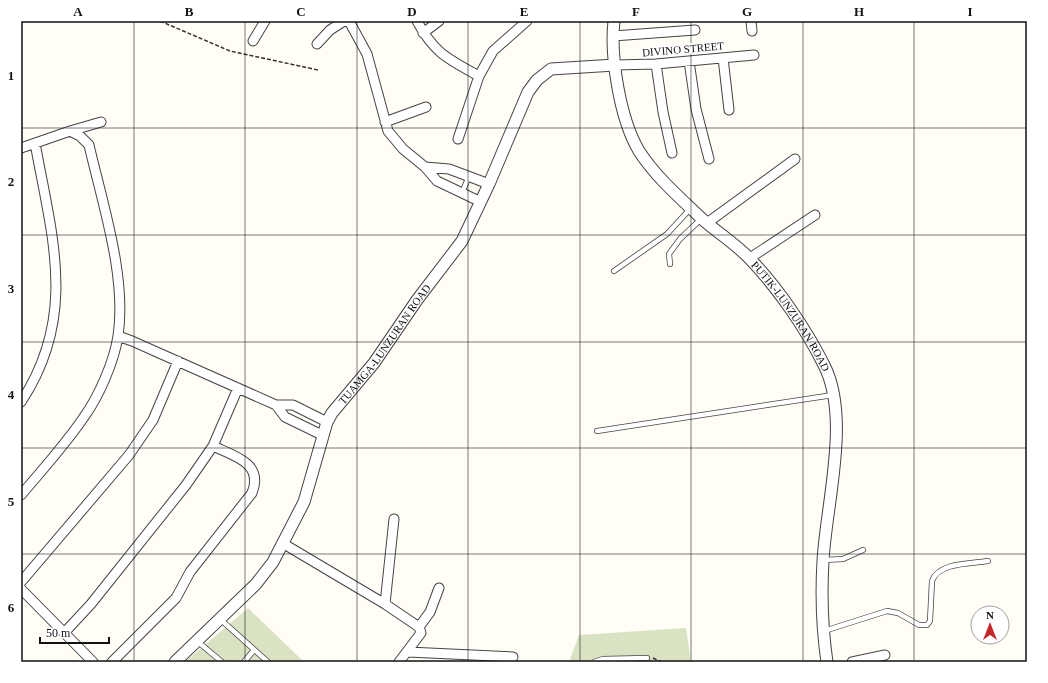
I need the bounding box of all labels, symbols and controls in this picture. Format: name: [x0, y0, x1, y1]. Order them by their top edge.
text: A: [73, 4, 83, 19]
text: B: [185, 4, 194, 19]
text: C: [296, 4, 306, 19]
text: D: [407, 4, 417, 19]
text: E: [520, 4, 528, 19]
text: F: [632, 4, 640, 19]
text: G: [742, 4, 752, 19]
text: H: [854, 4, 864, 19]
text: I: [967, 4, 973, 19]
street label: DIVINO STREET: [642, 39, 725, 59]
text: 1: [8, 68, 14, 83]
text: 2: [8, 174, 14, 189]
street label: PUTIK-LUNZURAN ROAD: [749, 259, 832, 373]
text: 3: [8, 281, 15, 296]
street label: TUAMGA-LUNZURAN ROAD: [336, 282, 433, 407]
text: 4: [8, 387, 15, 402]
text: 5: [8, 494, 15, 509]
text: 6: [8, 600, 15, 615]
north arrow: [970, 605, 1010, 645]
text: N: [986, 609, 994, 621]
scale bar: [40, 619, 109, 645]
text: 50 m: [46, 626, 71, 640]

